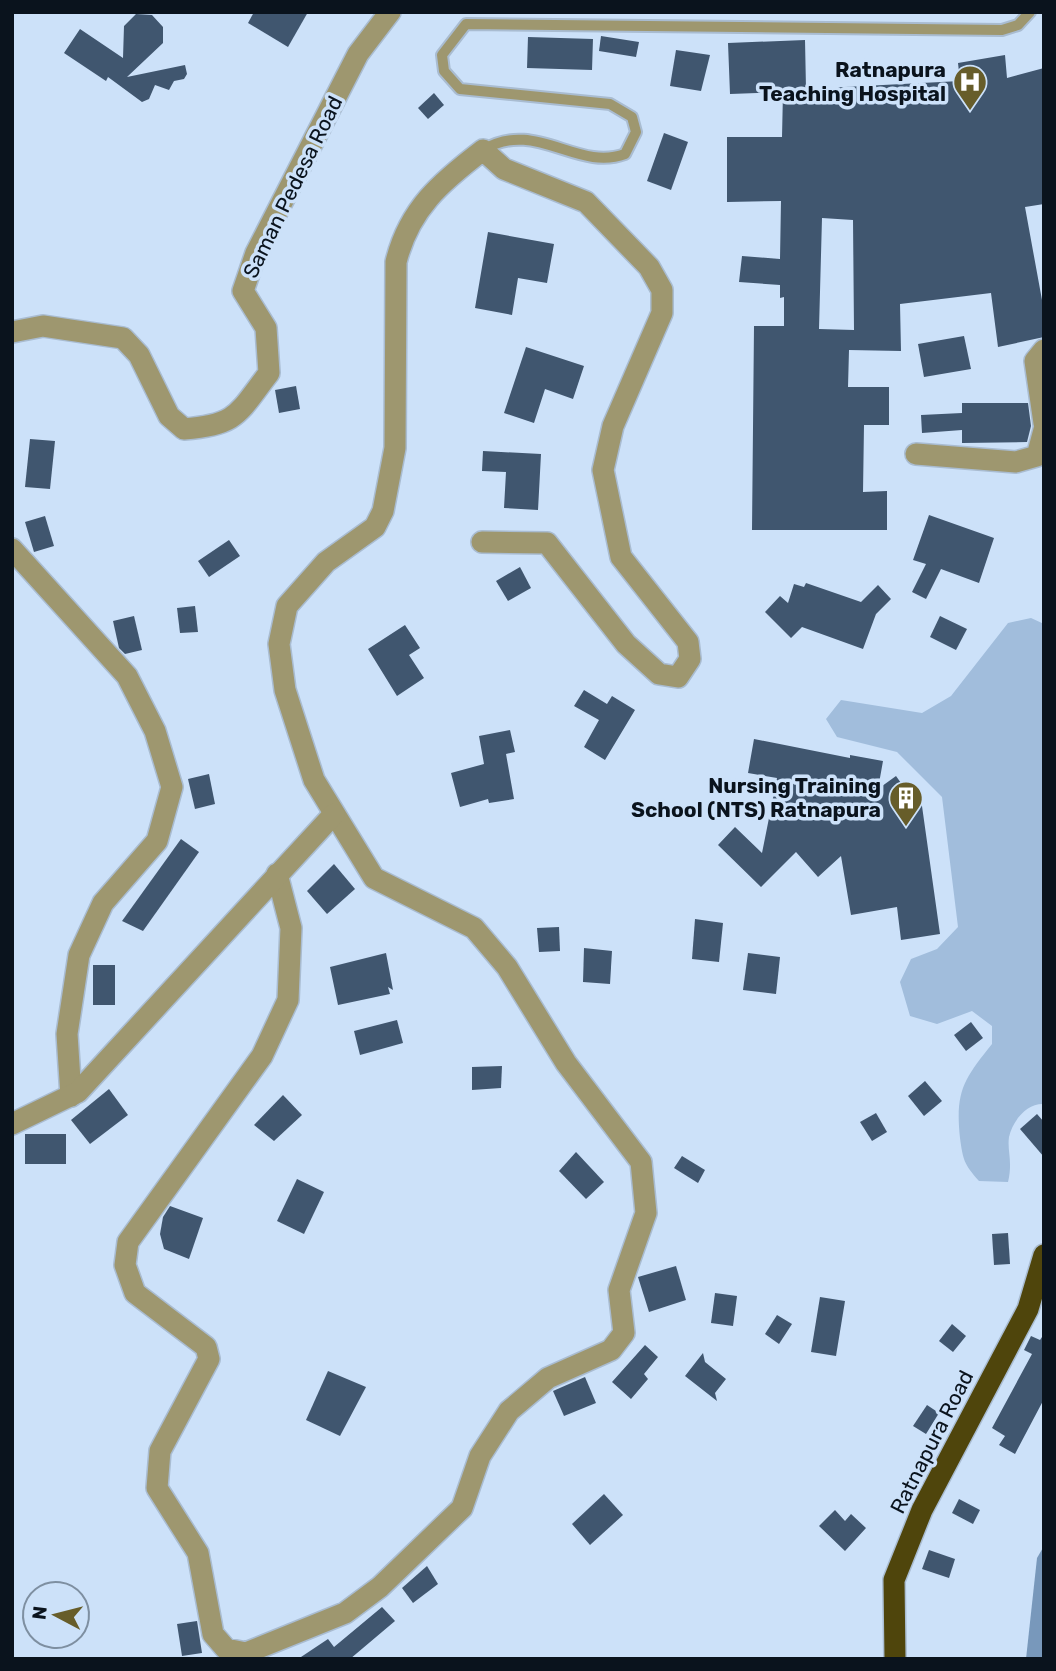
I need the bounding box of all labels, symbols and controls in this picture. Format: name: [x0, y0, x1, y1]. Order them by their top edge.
place label: Ratnapura Teaching Hospital: [759, 57, 946, 106]
hospital icon: Ratnapura Teaching Hospital: [951, 63, 989, 112]
street label: Saman Pedesa Road: [238, 92, 347, 282]
place label: Nursing Training School (NTS) Ratnapura: [631, 773, 881, 822]
building icon: Nursing Training School (NTS) Ratnapura: [887, 779, 925, 828]
street label: Ratnapura Road: [885, 1366, 978, 1518]
north arrow: [21, 1580, 91, 1650]
text: N: [27, 1605, 52, 1621]

